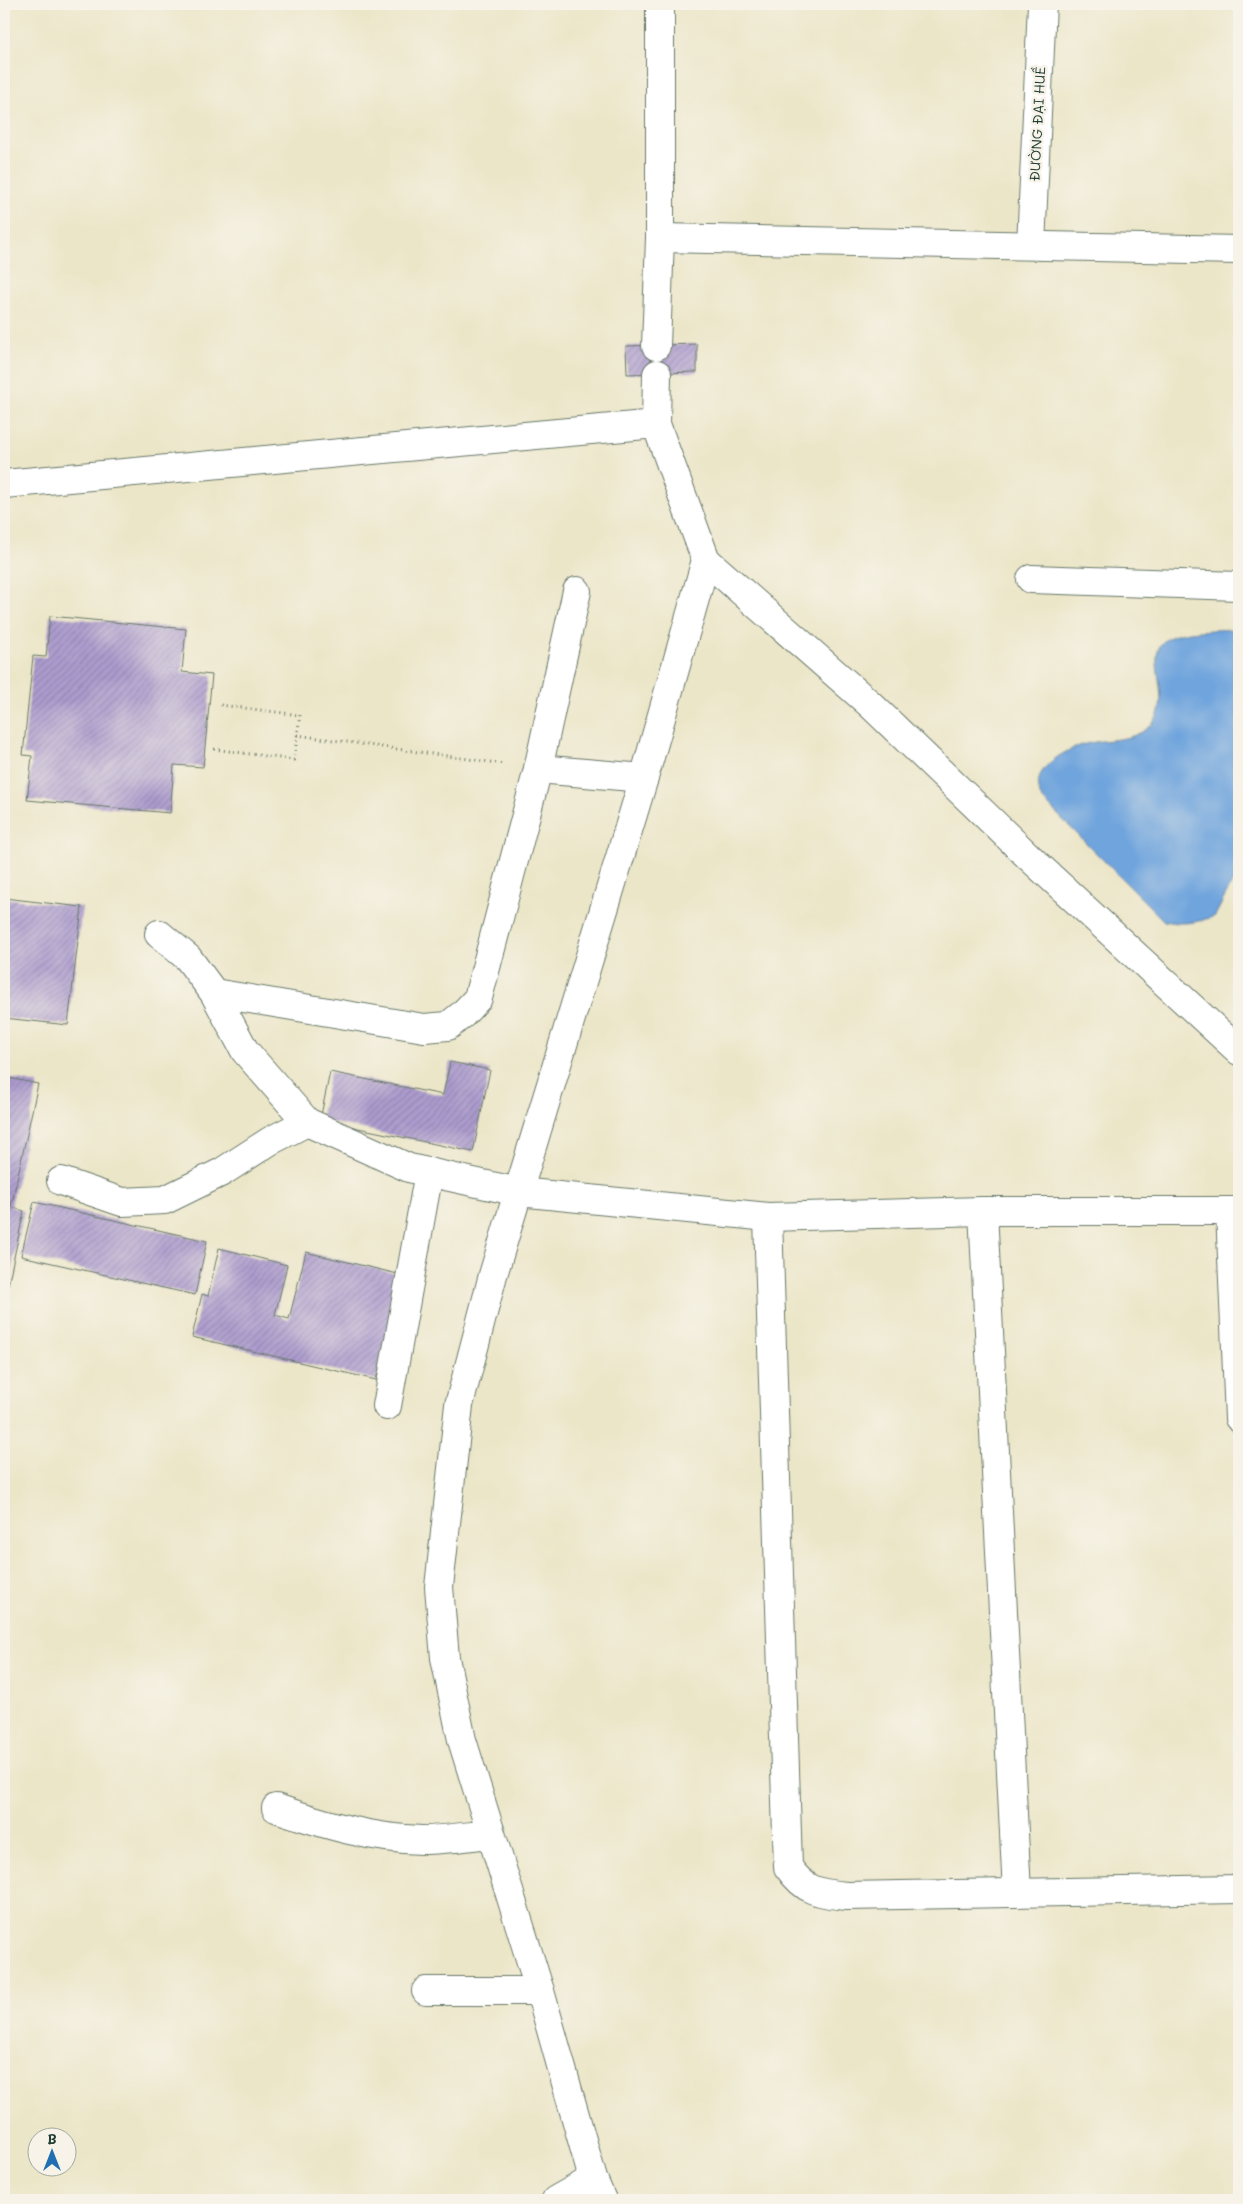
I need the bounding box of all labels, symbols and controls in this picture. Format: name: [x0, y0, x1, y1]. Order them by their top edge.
street label: ĐƯỜNG ĐẠI HUỀ: [1025, 66, 1049, 182]
north arrow: [28, 2126, 78, 2176]
text: B: [47, 2129, 57, 2148]

